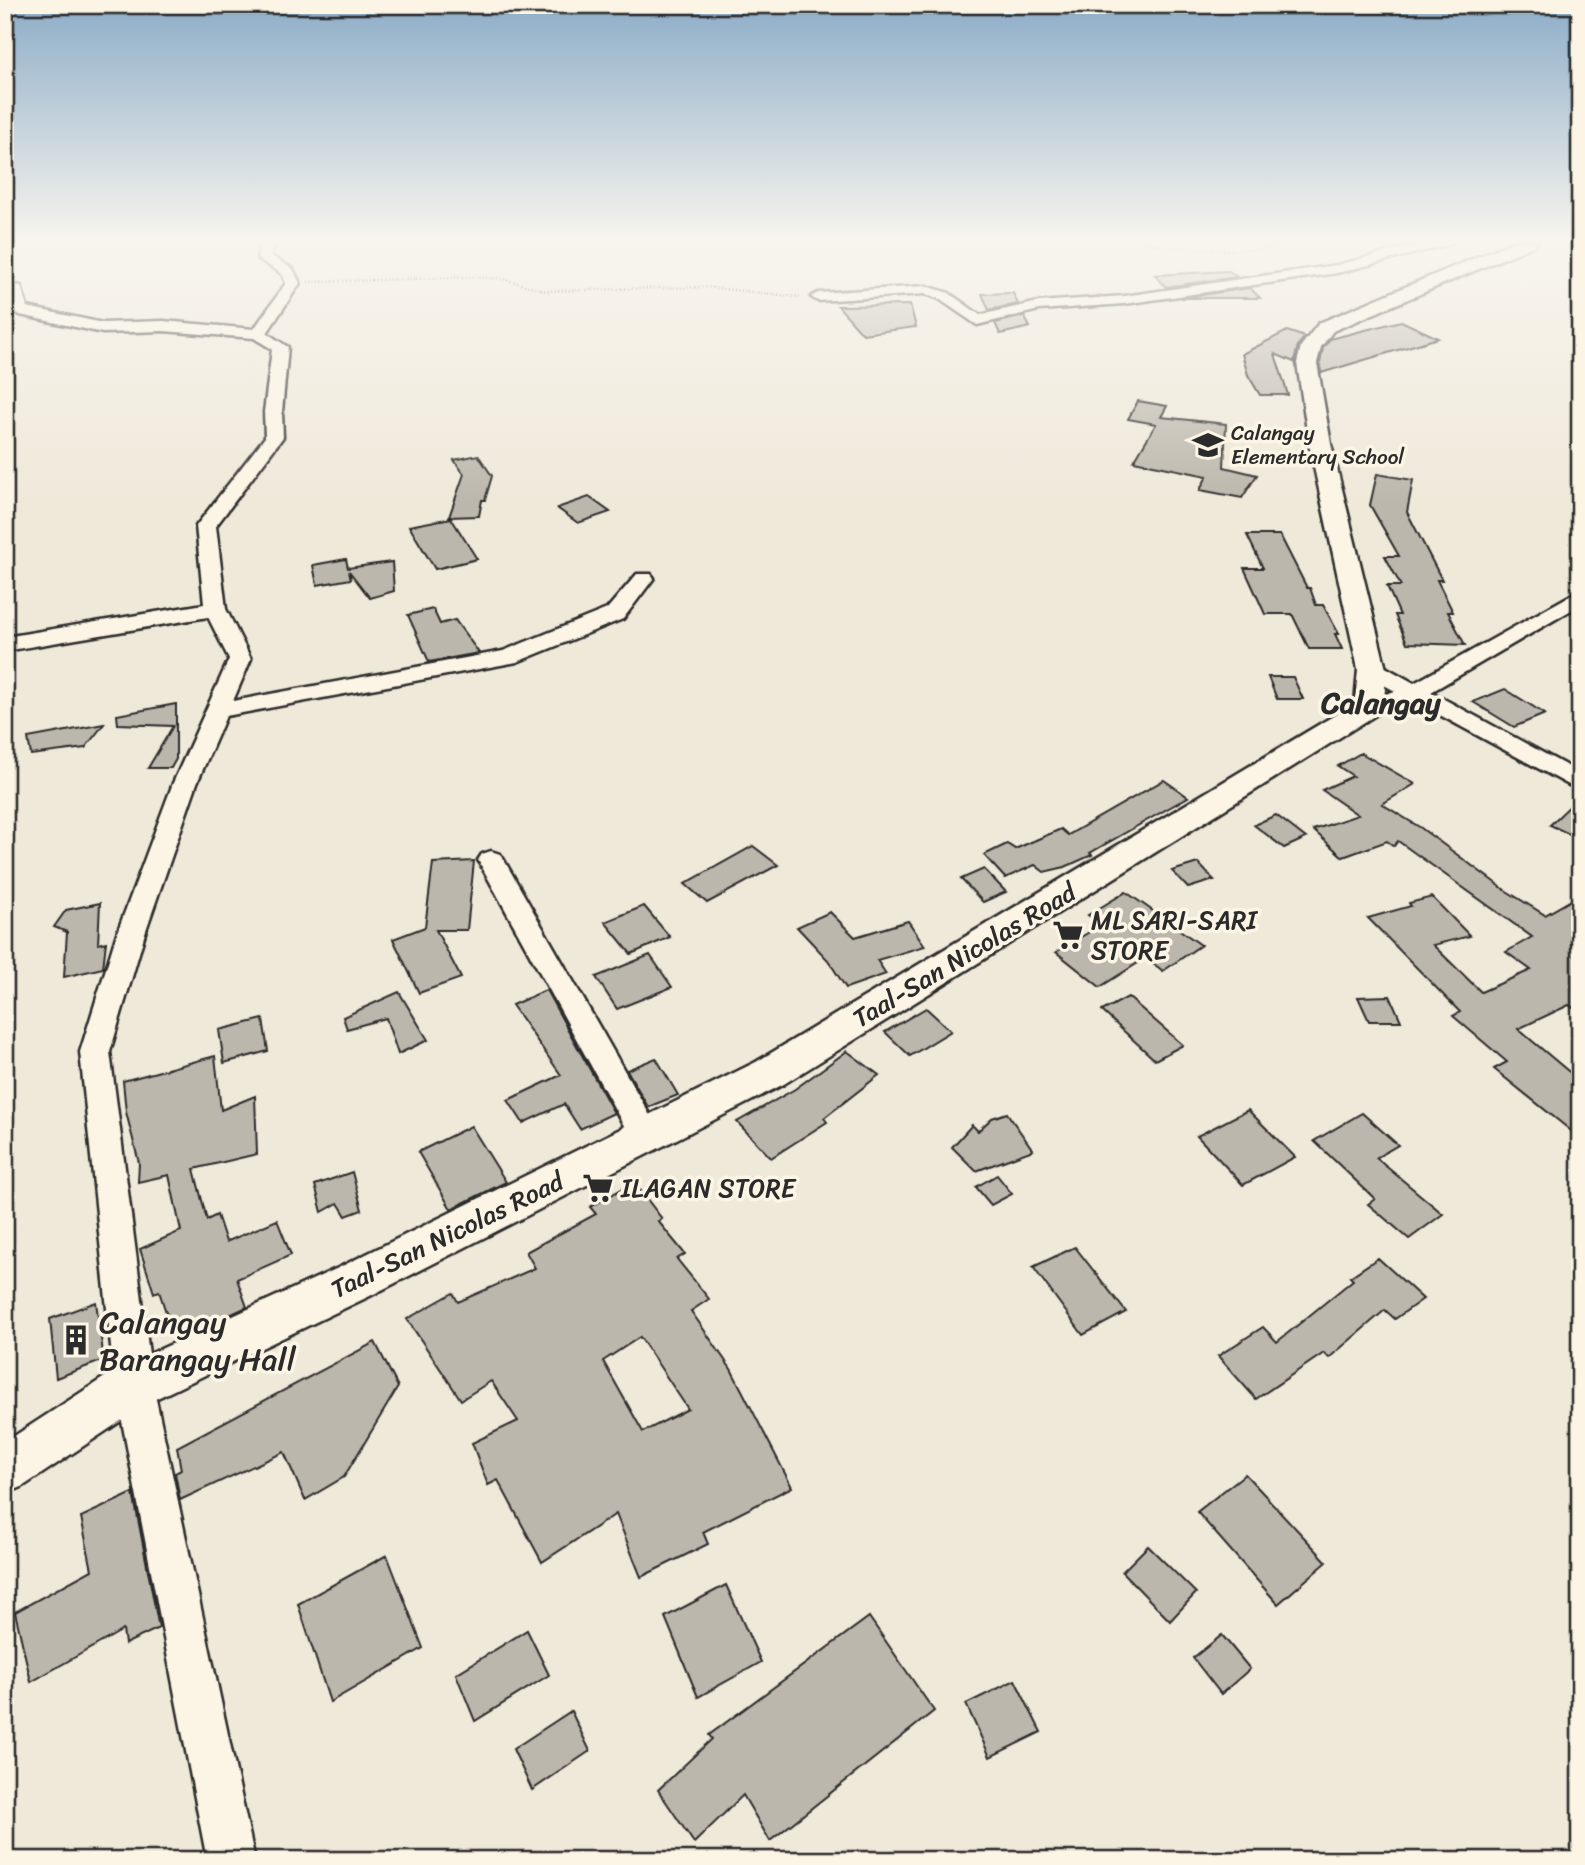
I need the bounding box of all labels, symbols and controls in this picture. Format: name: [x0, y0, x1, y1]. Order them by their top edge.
place label: Calangay Elementary School: [1231, 414, 1405, 476]
school or university icon: Calangay Elementary School: [1191, 428, 1225, 462]
district label: Calangay: [1320, 676, 1442, 730]
street label: Taal-San Nicolas Road: [843, 869, 1087, 1040]
place label: ML SARI-SARI STORE: [1091, 897, 1259, 973]
supermarket icon: ML SARI-SARI STORE: [1051, 918, 1085, 952]
street label: Taal-San Nicolas Road: [323, 1158, 573, 1311]
place label: ILAGAN STORE: [620, 1165, 797, 1211]
supermarket icon: ILAGAN STORE: [581, 1171, 615, 1205]
place label: Calangay Barangay Hall: [99, 1294, 297, 1388]
building icon: Calangay Barangay Hall: [59, 1323, 93, 1357]

